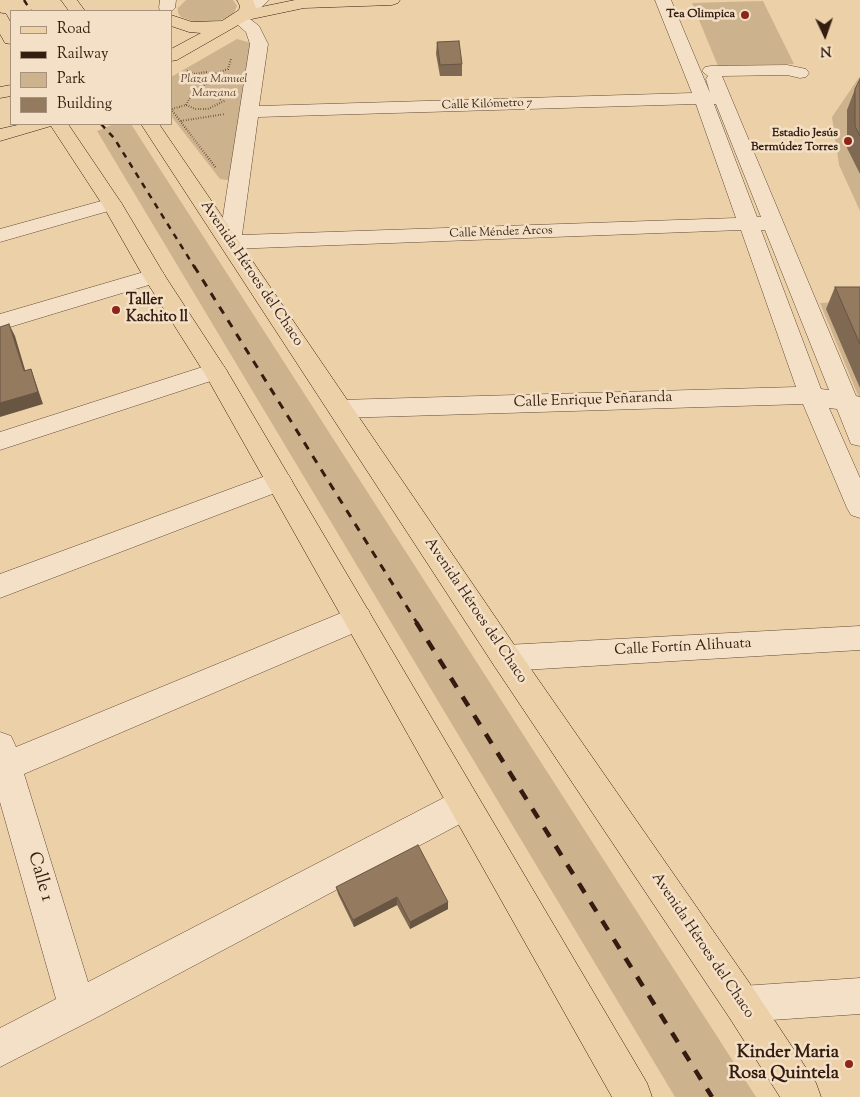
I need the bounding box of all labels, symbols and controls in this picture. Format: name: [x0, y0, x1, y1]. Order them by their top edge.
place label: Tea Olimpica: [666, 8, 735, 22]
marker: Tea Olimpica: [739, 9, 751, 21]
legend: [10, 10, 172, 125]
north arrow: [800, 10, 850, 60]
text: Road: [57, 19, 91, 40]
text: N: [820, 40, 832, 60]
text: Railway: [57, 44, 108, 65]
text: Park: [57, 69, 86, 90]
park label: Plaza Manuel Marzana: [181, 73, 247, 101]
text: Building: [57, 94, 112, 115]
street label: Calle Kilómetro 7: [441, 96, 533, 114]
place label: Estadio Jesús Bermúdez Torres: [751, 127, 838, 155]
marker: Estadio Jesús Bermúdez Torres: [842, 135, 854, 147]
street label: Avenida Héroes del Chaco: [196, 198, 306, 350]
street label: Calle Méndez Arcos: [449, 224, 553, 242]
place label: Taller Kachito ll: [126, 292, 188, 327]
marker: Taller Kachito ll: [110, 304, 122, 316]
street label: Calle Enrique Peñaranda: [513, 389, 673, 413]
street label: Avenida Héroes del Chaco: [420, 535, 530, 687]
street label: Calle Fortín Alihuata: [614, 635, 752, 661]
street label: Calle 1: [22, 850, 56, 904]
street label: Avenida Héroes del Chaco: [647, 870, 757, 1022]
place label: Kinder Maria Rosa Quintela: [729, 1043, 839, 1086]
marker: Kinder Maria Rosa Quintela: [843, 1058, 855, 1070]

